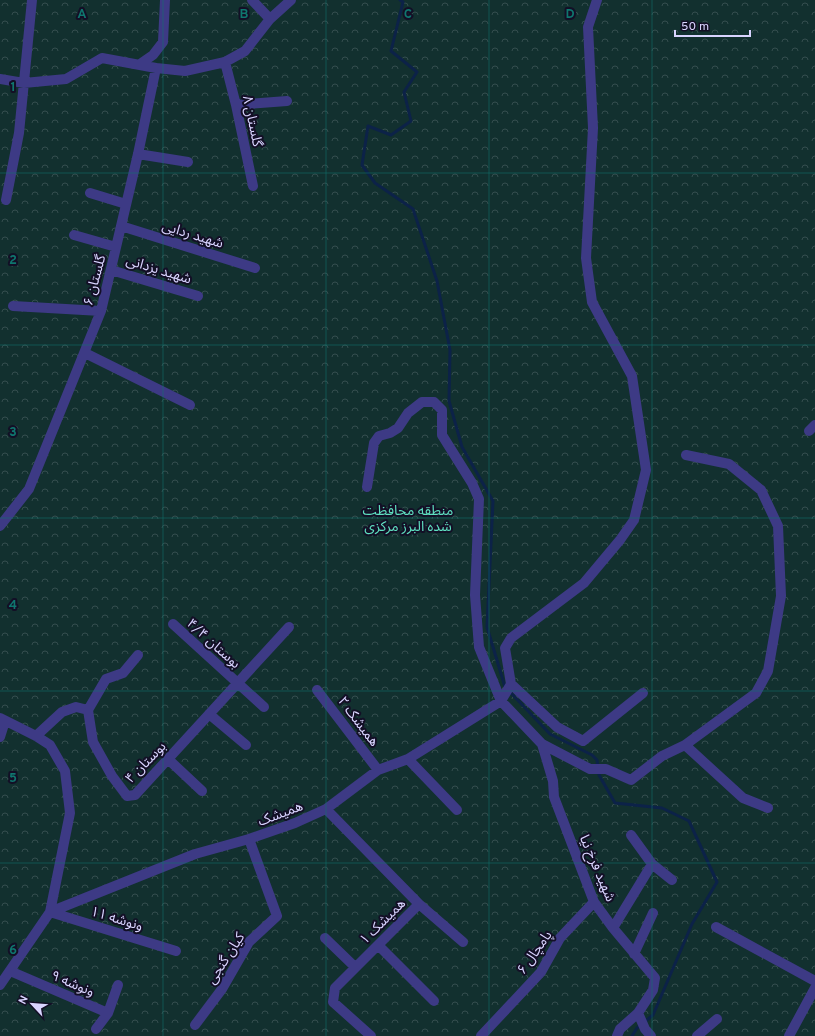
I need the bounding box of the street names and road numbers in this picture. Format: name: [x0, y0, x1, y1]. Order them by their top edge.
street label: گلستان ۸: [238, 94, 265, 149]
street label: شهید ردایی: [160, 218, 225, 253]
street label: شهید یزدانی: [124, 252, 193, 288]
street label: گلستان ۶: [81, 253, 110, 308]
street label: بوستان ۴/۴: [183, 616, 244, 673]
street label: همیشک ۲: [333, 694, 382, 750]
street label: بوستان ۴: [122, 738, 170, 787]
street label: همیشک: [256, 798, 305, 831]
street label: شهید فرخ نیا: [574, 833, 618, 905]
street label: همیشک ۱: [356, 895, 410, 949]
street label: ونوشه ۱۱: [88, 903, 145, 935]
street label: پامچال ۶: [514, 928, 557, 978]
street label: کیان گنجی: [203, 930, 249, 988]
street label: ونوشه ۹: [48, 968, 97, 1001]

